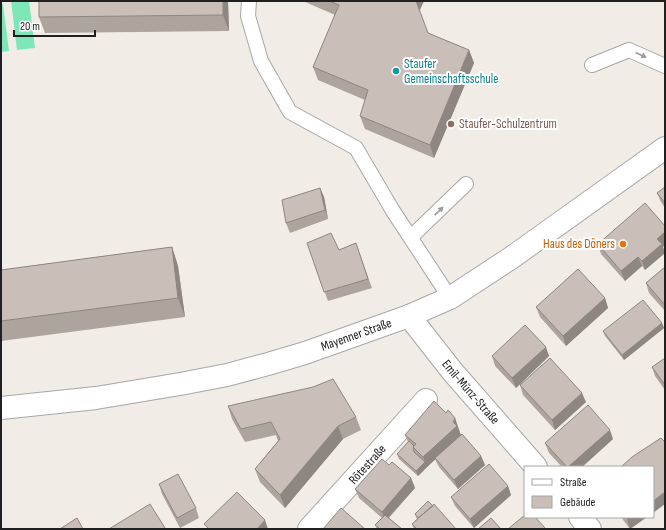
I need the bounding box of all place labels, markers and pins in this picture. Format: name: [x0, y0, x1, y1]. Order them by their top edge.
place label: Staufer Gemeinschaftsschule: [404, 56, 498, 87]
marker: Staufer Gemeinschaftsschule: [391, 66, 401, 76]
place label: Staufer-Schulzentrum: [459, 116, 557, 132]
marker: Staufer-Schulzentrum: [446, 119, 456, 129]
place label: Haus des Döners: [543, 236, 615, 252]
marker: Haus des Döners: [618, 239, 628, 249]

